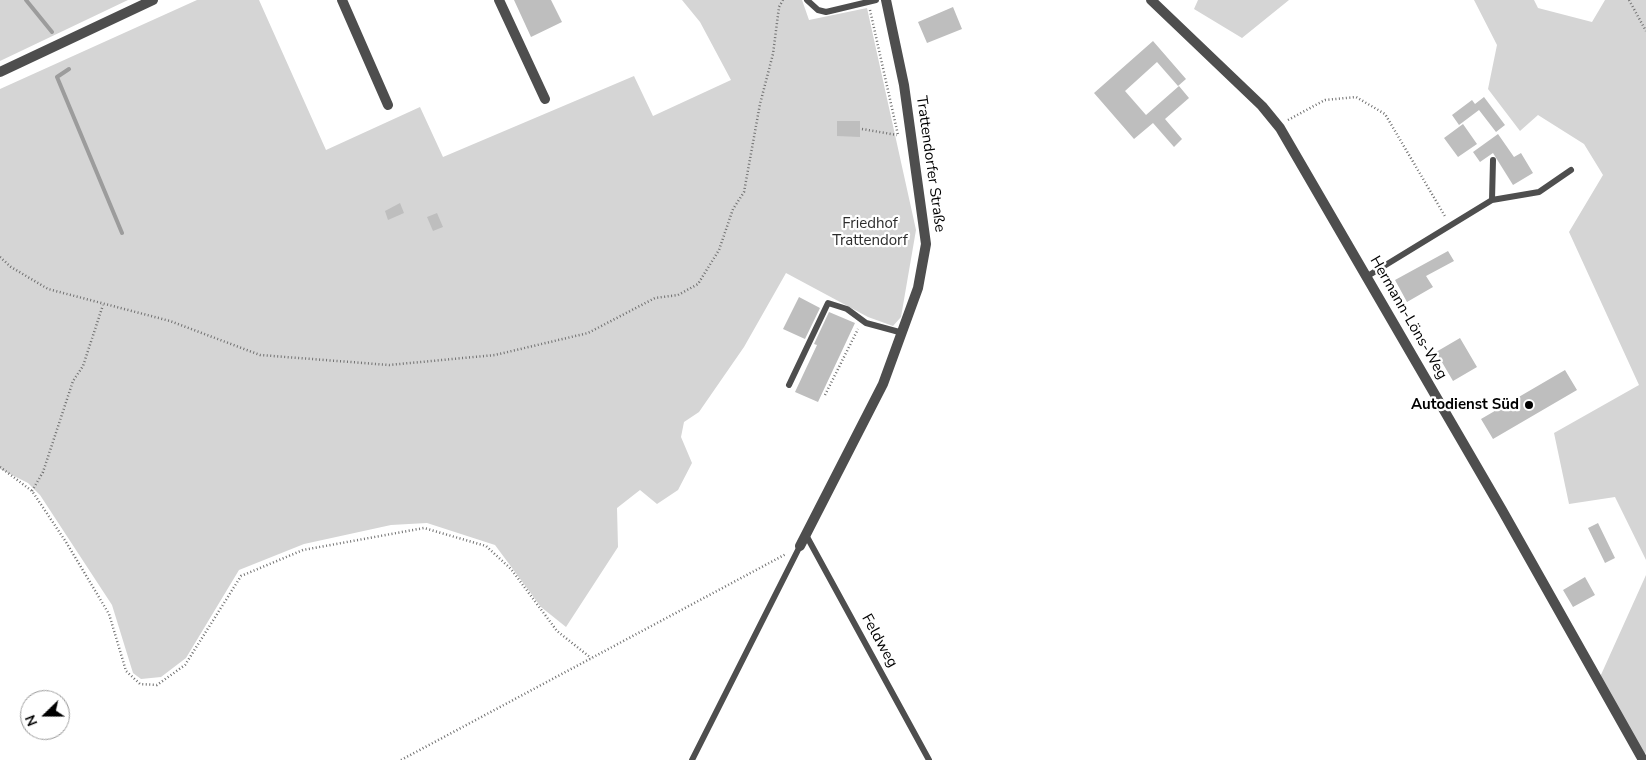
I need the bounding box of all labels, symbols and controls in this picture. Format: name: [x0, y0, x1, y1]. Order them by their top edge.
street label: Trattendorfer Straße: [912, 95, 948, 233]
park label: Friedhof Trattendorf: [832, 215, 908, 250]
street label: Hermann-Löns-Weg: [1365, 253, 1451, 383]
place label: Autodienst Süd: [1411, 396, 1519, 414]
marker: Autodienst Süd: [1523, 399, 1535, 411]
street label: Feldweg: [857, 611, 901, 671]
north arrow: [20, 690, 70, 740]
text: N: [21, 712, 42, 729]

